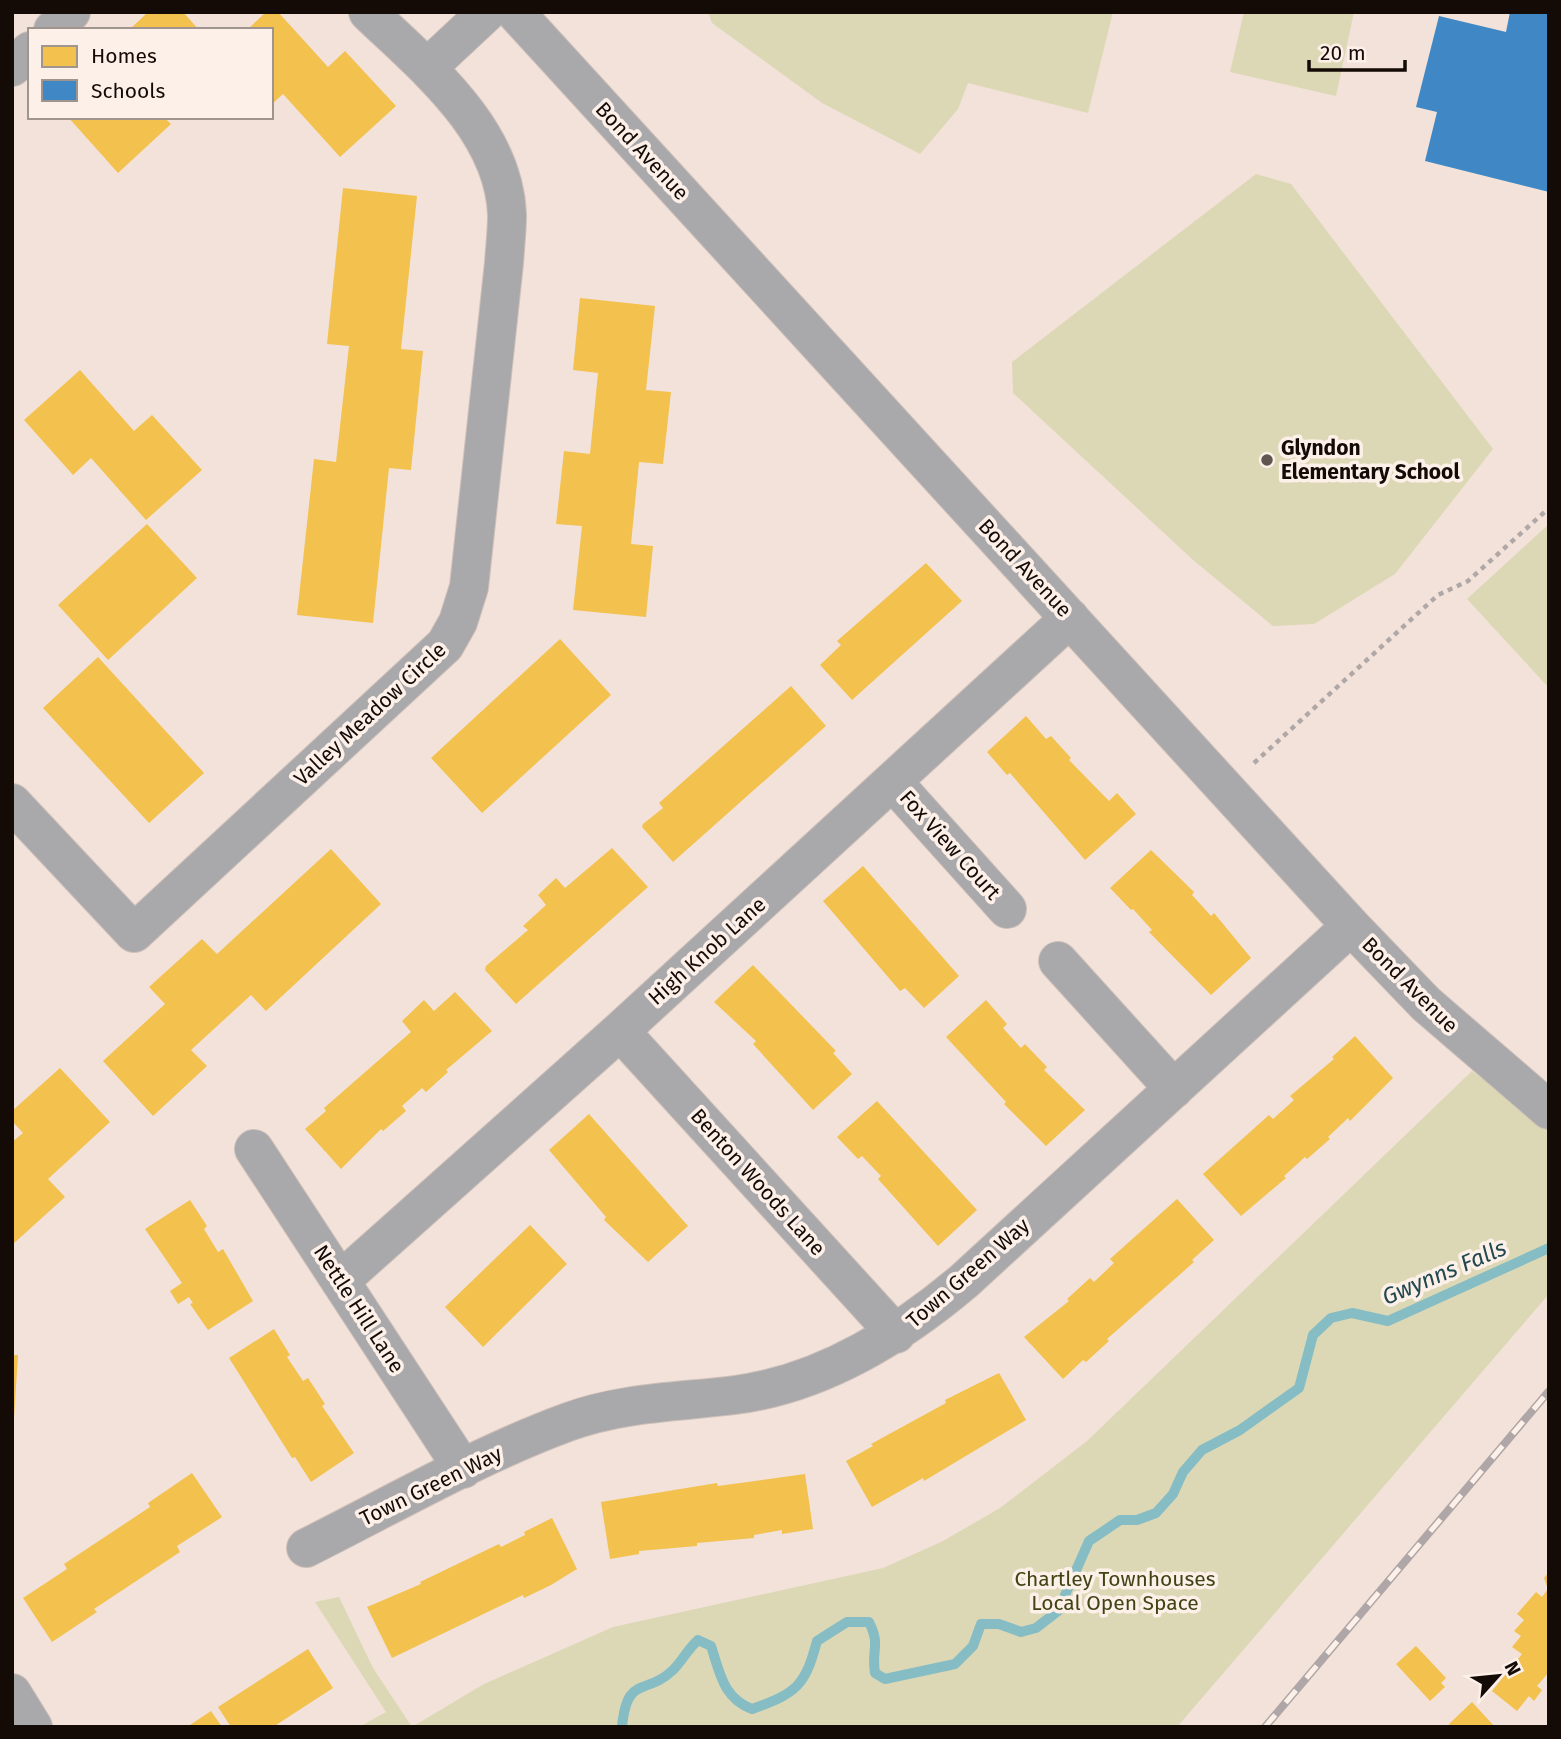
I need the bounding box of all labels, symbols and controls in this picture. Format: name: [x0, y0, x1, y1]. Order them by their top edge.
legend: [28, 28, 273, 119]
scale bar: [1309, 28, 1405, 72]
text: 20 m: [1320, 40, 1366, 66]
text: Homes: [91, 43, 157, 69]
text: Schools: [91, 78, 165, 104]
street label: Bond Avenue: [590, 96, 694, 206]
place label: Glyndon Elementary School: [1281, 435, 1460, 485]
marker: Glyndon Elementary School: [1259, 452, 1275, 468]
street label: Bond Avenue: [973, 513, 1077, 623]
street label: Valley Meadow Circle: [288, 637, 452, 791]
street label: Fox View Court: [894, 785, 1006, 905]
street label: High Knob Lane: [643, 891, 771, 1011]
street label: Bond Avenue: [1357, 932, 1463, 1038]
street label: Benton Woods Lane: [685, 1103, 831, 1261]
street label: Town Green Way: [901, 1212, 1035, 1334]
water label: Gwynns Falls: [1378, 1233, 1511, 1311]
street label: Nettle Hill Lane: [308, 1240, 410, 1378]
street label: Town Green Way: [356, 1440, 507, 1532]
park label: Chartley Townhouses Local Open Space: [1014, 1566, 1216, 1616]
north arrow: [1463, 1641, 1533, 1711]
text: N: [1500, 1658, 1526, 1679]

